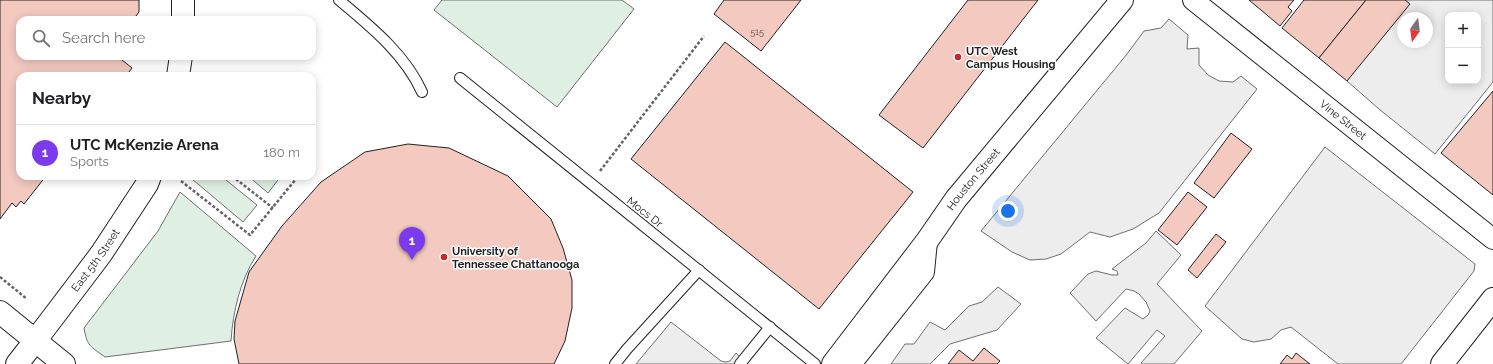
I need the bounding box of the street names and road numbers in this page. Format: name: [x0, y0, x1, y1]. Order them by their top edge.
street label: Vine Street: [1317, 97, 1369, 143]
street label: Houston Street: [944, 146, 1003, 213]
street label: Mocs Dr: [624, 194, 665, 231]
street label: East 5th Street: [69, 226, 123, 294]

